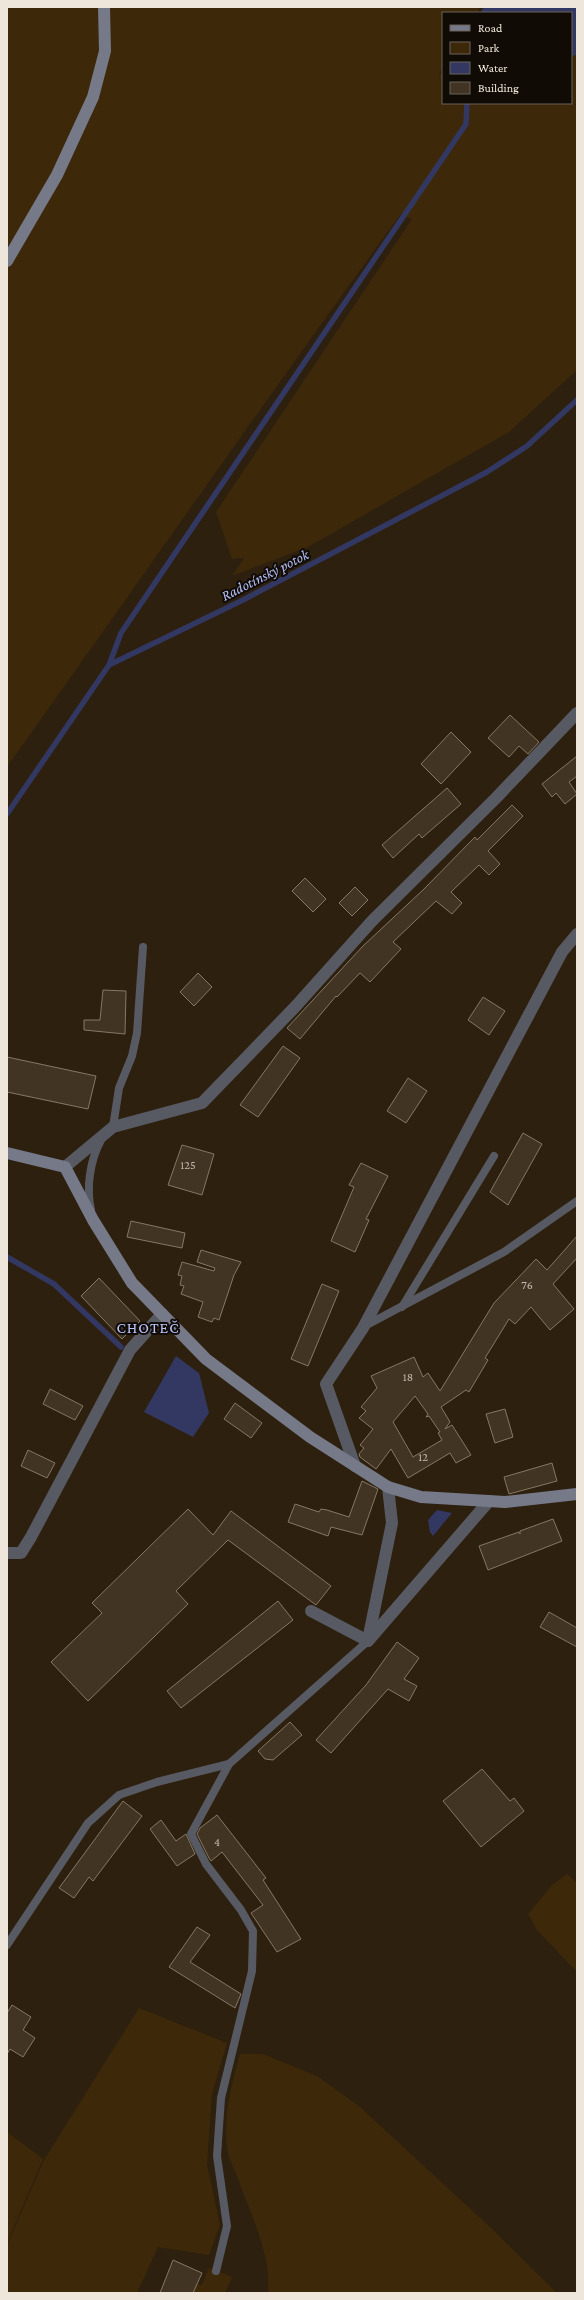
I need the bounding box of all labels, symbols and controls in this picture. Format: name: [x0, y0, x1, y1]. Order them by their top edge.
legend: [442, 12, 572, 104]
text: Road: [478, 21, 503, 35]
text: Park: [478, 41, 500, 55]
text: Water: [478, 61, 508, 75]
text: Building: [478, 81, 519, 95]
water label: Radotínský potok: [219, 545, 313, 605]
house number: 125: [180, 1158, 196, 1172]
house number: 76: [521, 1278, 533, 1292]
district label: CHOTEČ: [116, 1319, 180, 1336]
house number: 18: [403, 1370, 413, 1384]
house number: 12: [418, 1450, 428, 1464]
house number: 4: [214, 1835, 220, 1849]

